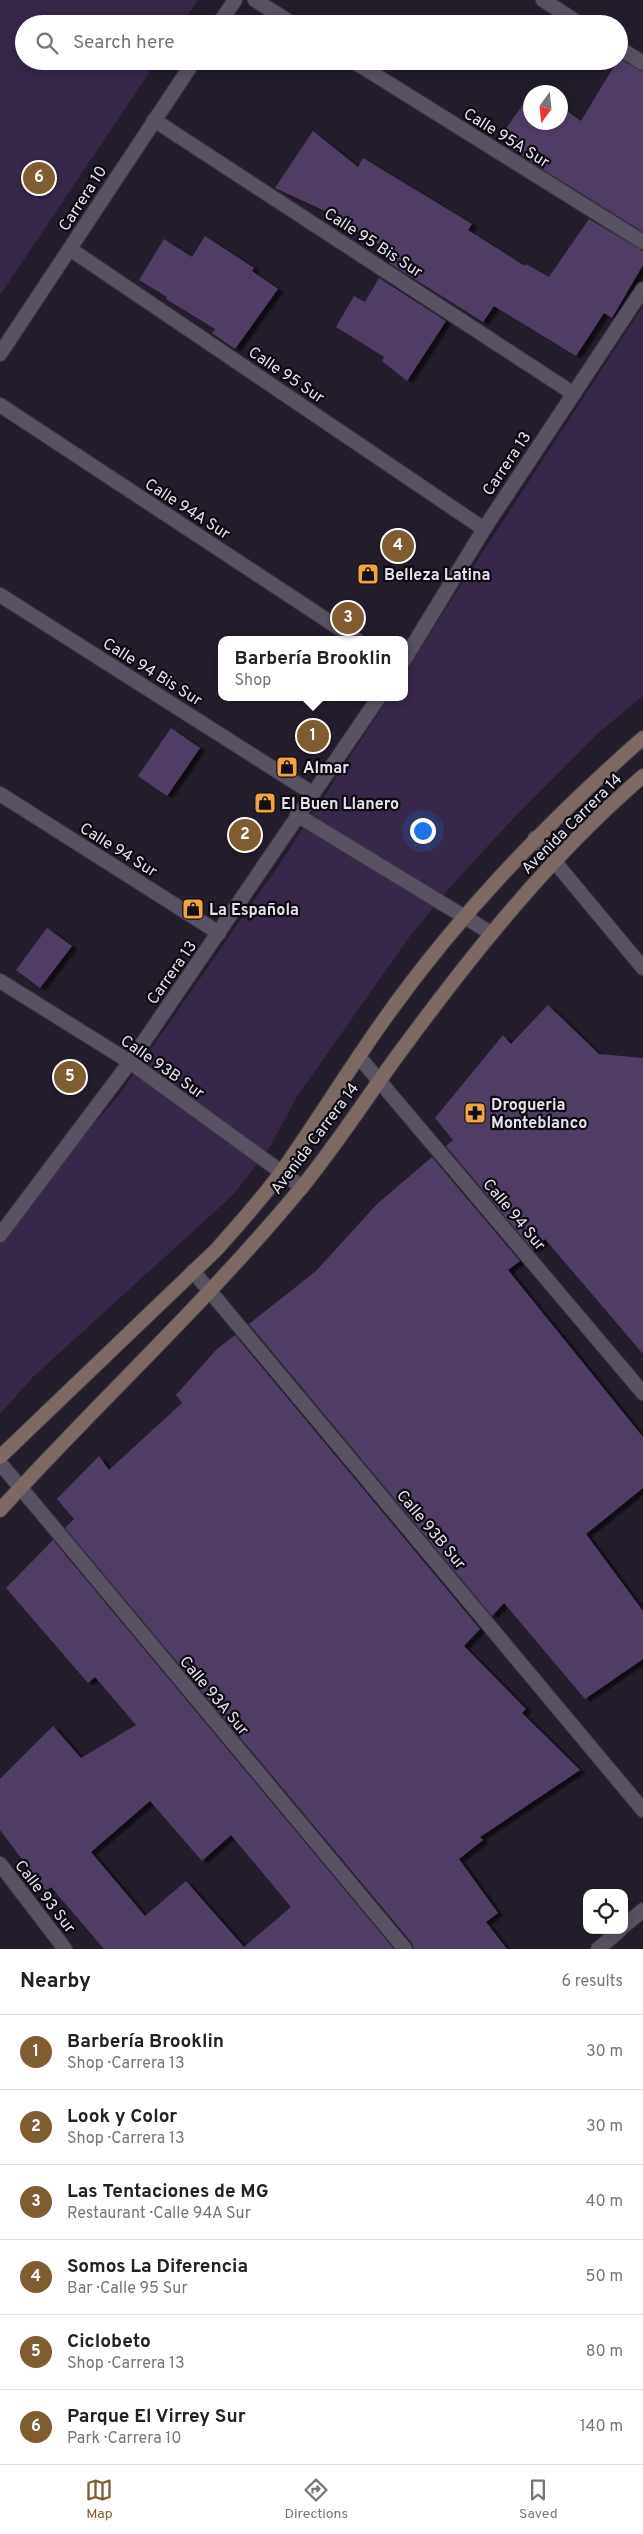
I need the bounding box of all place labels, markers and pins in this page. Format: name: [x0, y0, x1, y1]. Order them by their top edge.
pin: 6: [23, 159, 55, 197]
pin: 4: [382, 527, 414, 565]
shop icon: Belleza Latina: [356, 562, 380, 586]
place label: Belleza Latina: [384, 566, 490, 586]
pin: 3: [332, 599, 364, 637]
pin: 1: [297, 717, 329, 755]
shop icon: Almar: [275, 755, 299, 779]
place label: Almar: [303, 759, 349, 779]
shop icon: El Buen Llanero: [253, 791, 277, 815]
place label: El Buen Llanero: [281, 795, 399, 815]
pin: 2: [229, 816, 261, 854]
shop icon: La Española: [181, 897, 205, 921]
place label: La Española: [209, 901, 299, 921]
pin: 5: [54, 1058, 86, 1096]
place label: Drogueria Monteblanco: [491, 1096, 587, 1134]
pharmacy icon: Drogueria Monteblanco: [463, 1101, 487, 1125]

